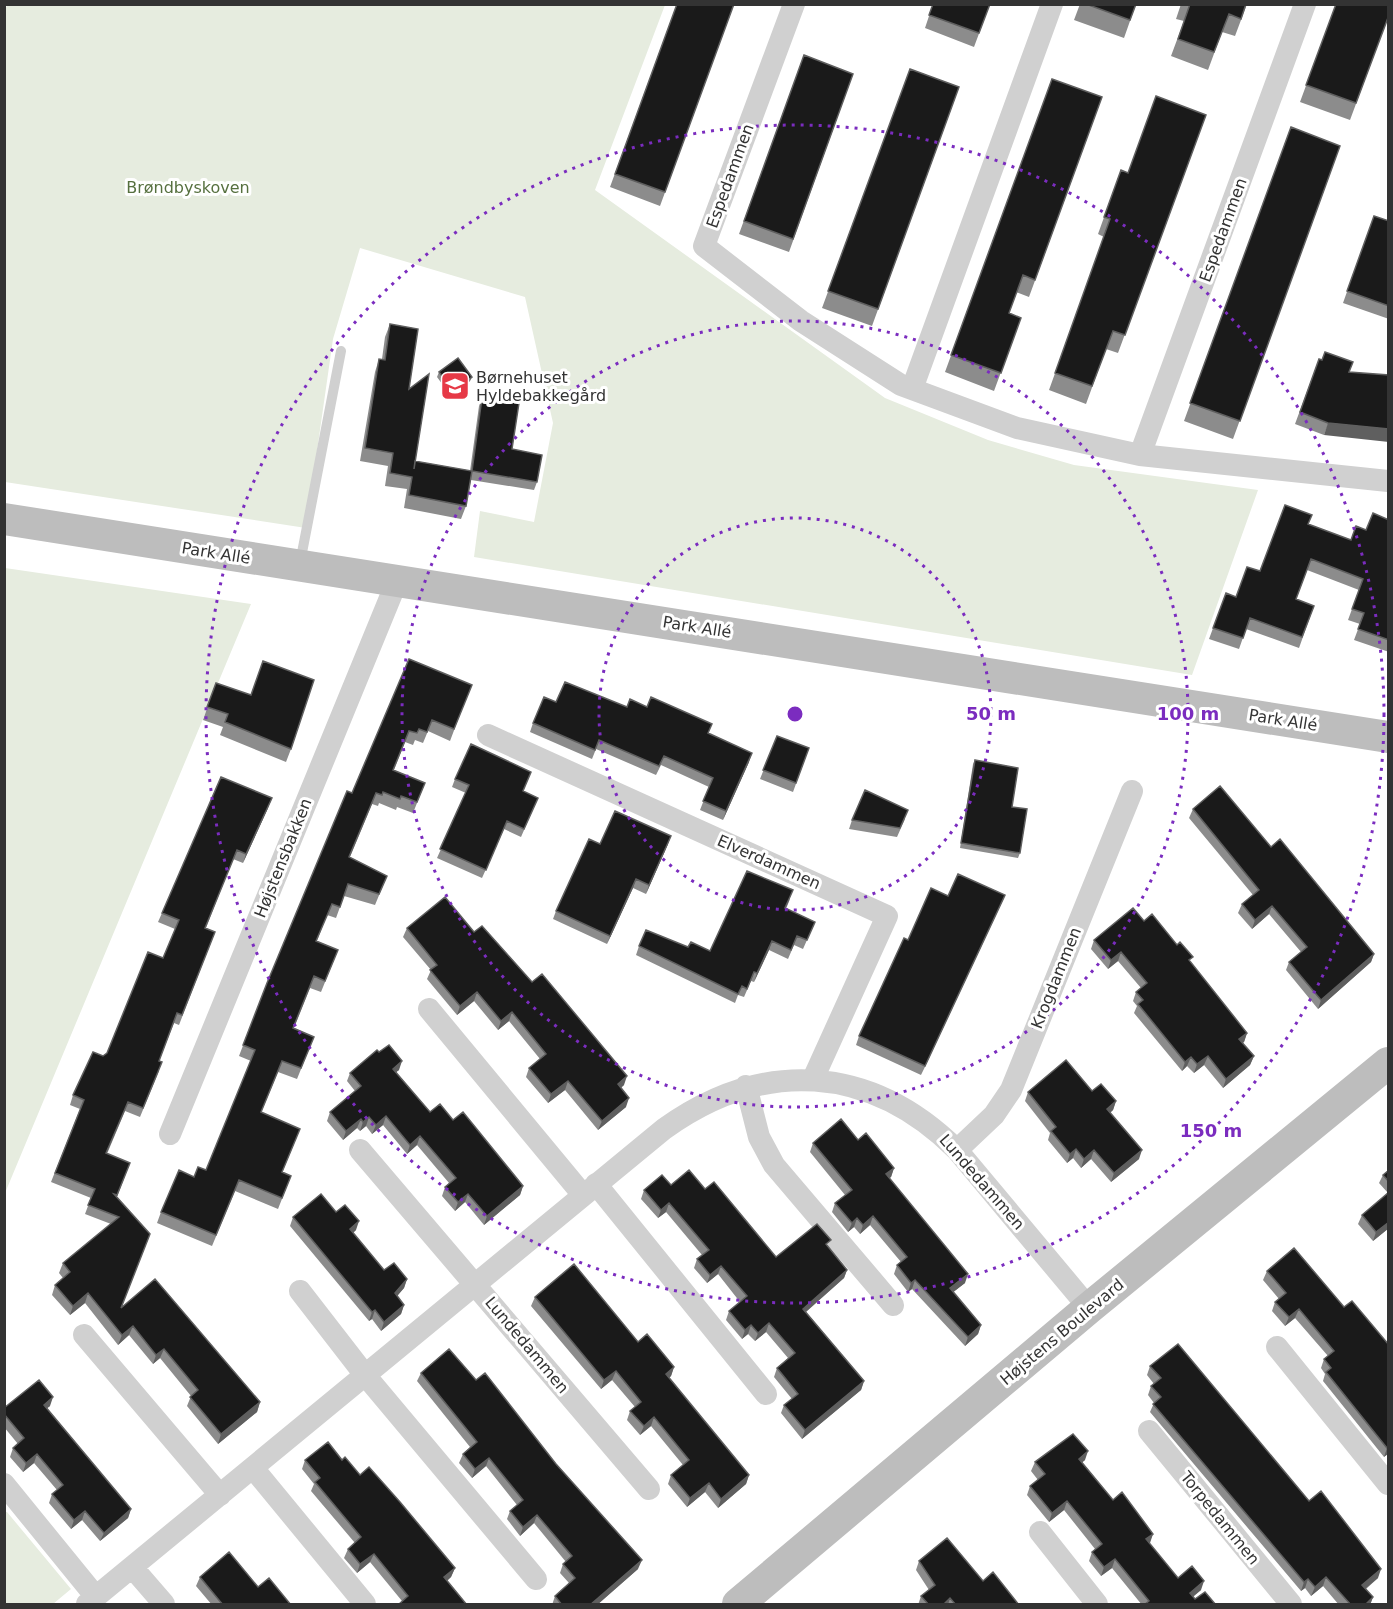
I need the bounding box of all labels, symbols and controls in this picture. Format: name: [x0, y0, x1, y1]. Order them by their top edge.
street label: Espedammen: [702, 121, 758, 231]
street label: Espedammen: [1195, 175, 1251, 285]
park label: Brøndbyskoven: [126, 178, 250, 197]
place label: Børnehuset Hyldebakkegård: [476, 368, 606, 405]
school or university icon: Børnehuset Hyldebakkegård: [439, 370, 471, 402]
street label: Park Allé: [180, 538, 252, 568]
street label: Park Allé: [661, 612, 733, 642]
text: 50 m: [966, 703, 1016, 724]
text: 100 m: [1157, 703, 1219, 724]
centre of rings: [785, 704, 805, 724]
street label: Park Allé: [1247, 705, 1319, 735]
street label: Højstensbakken: [250, 796, 316, 920]
street label: Elverdammen: [714, 831, 824, 893]
street label: Krogdammen: [1027, 924, 1085, 1032]
text: 150 m: [1180, 1120, 1242, 1141]
street label: Lundedammen: [935, 1130, 1029, 1234]
street label: Højstens Boulevard: [996, 1275, 1128, 1389]
street label: Lundedammen: [481, 1293, 573, 1397]
street label: Torpedammen: [1176, 1467, 1263, 1568]

